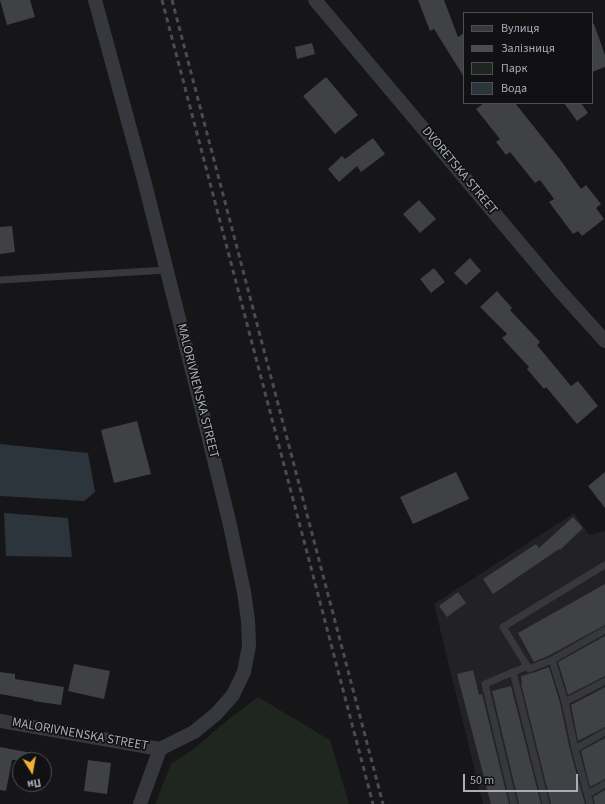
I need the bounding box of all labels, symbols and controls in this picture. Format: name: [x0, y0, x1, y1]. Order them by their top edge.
legend: [463, 12, 593, 104]
text: Вулиця: [501, 20, 539, 37]
text: Залізниця: [501, 40, 555, 57]
text: Парк: [501, 60, 527, 77]
text: Вода: [501, 80, 527, 97]
street label: DVORETSKA STREET: [418, 124, 500, 218]
street label: MALORIVNENSKA STREET: [173, 322, 221, 460]
street label: MALORIVNENSKA STREET: [11, 715, 149, 755]
north arrow: [12, 752, 52, 792]
scale bar: [465, 766, 580, 792]
text: 50 m: [470, 772, 494, 789]
text: Пн: [26, 775, 42, 792]

